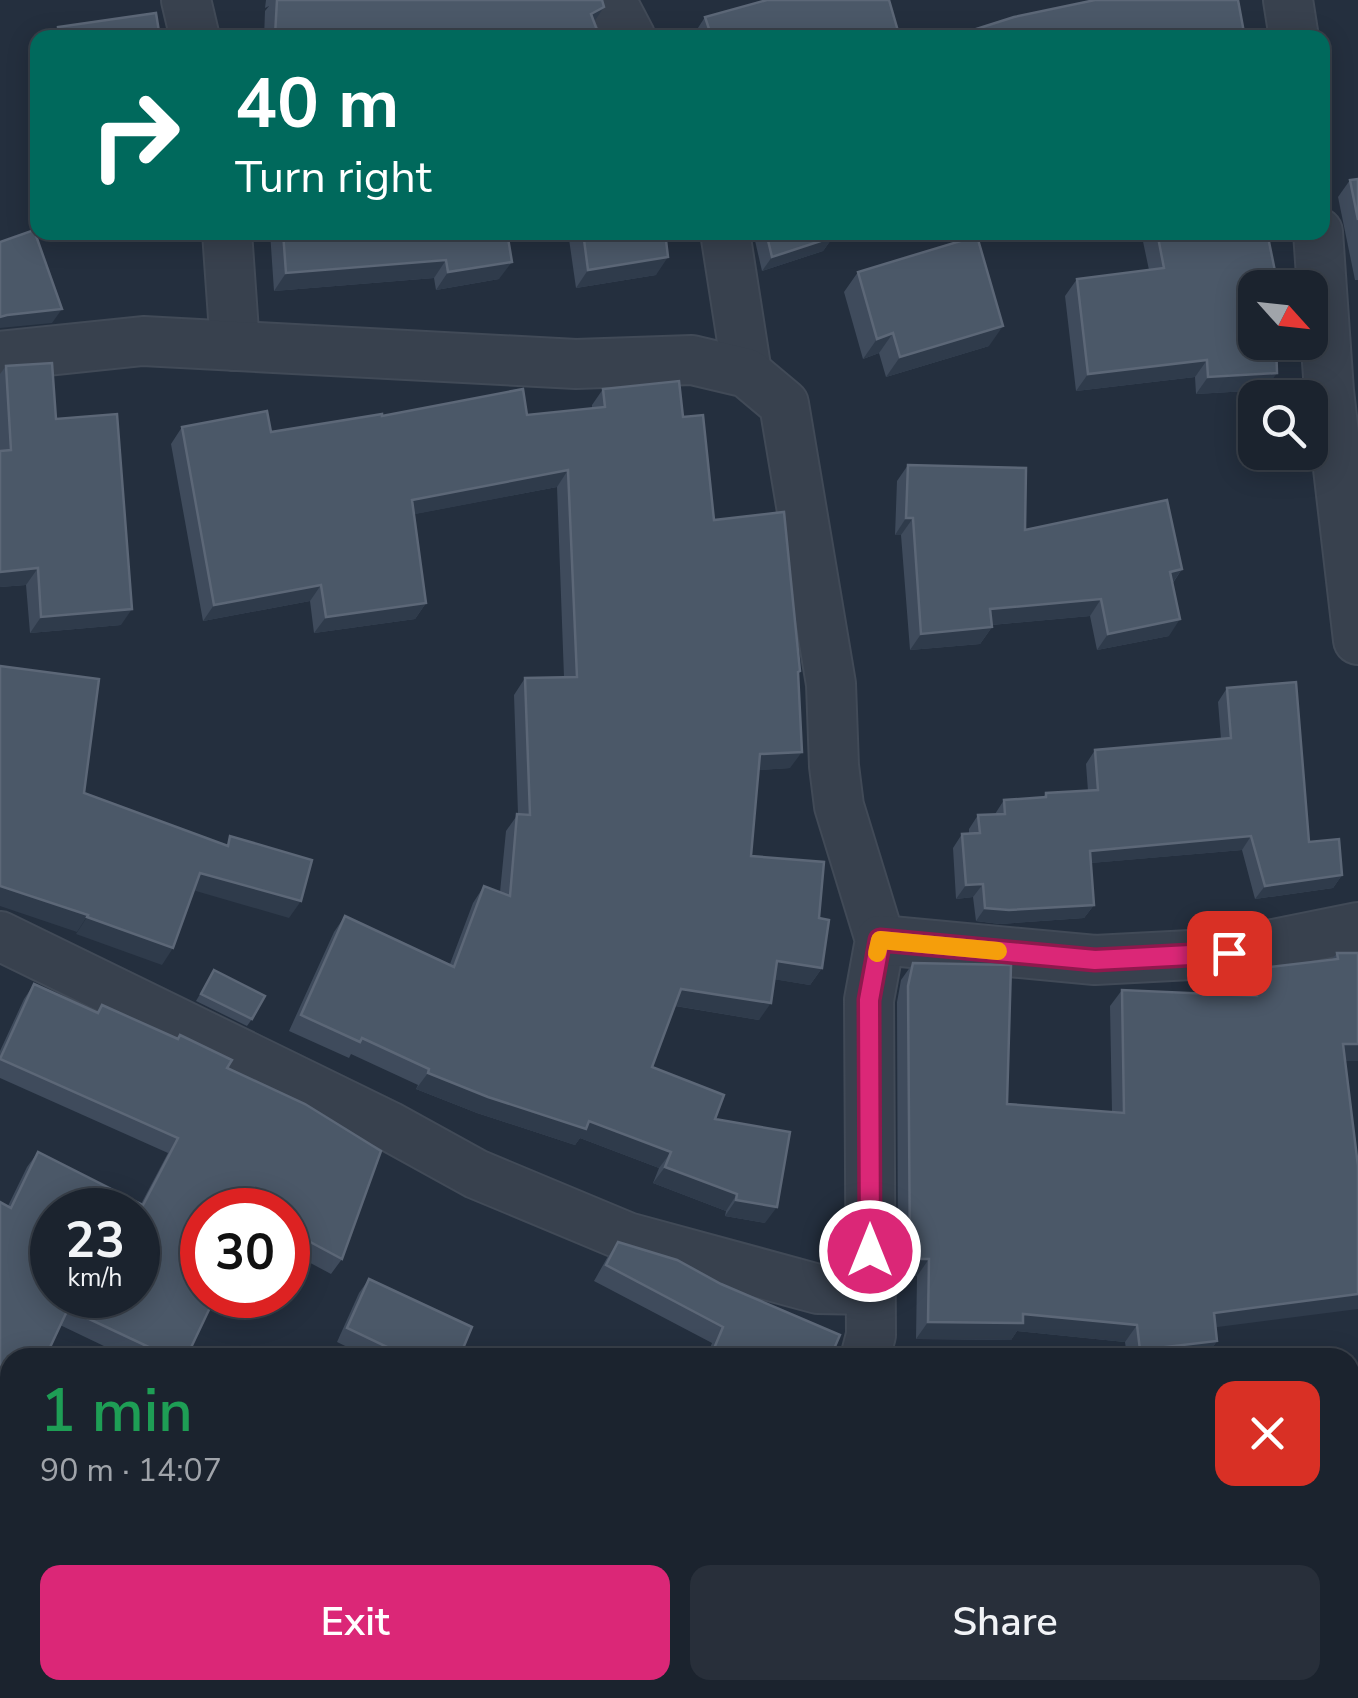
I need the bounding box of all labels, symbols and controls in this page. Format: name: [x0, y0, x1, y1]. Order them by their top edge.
text: 40 m: [235, 56, 399, 152]
icon: right: [70, 70, 200, 200]
text: Turn right: [235, 147, 432, 208]
north arrow: [1238, 270, 1328, 360]
map controls: [1238, 270, 1328, 470]
button: search: [1238, 380, 1328, 470]
pin: [1187, 911, 1272, 996]
icon: arrive: [1202, 926, 1257, 981]
speed limit sign: 30: [180, 1188, 310, 1318]
position arrow: [818, 1199, 922, 1303]
text: 23: [65, 1206, 125, 1275]
text: km/h: [67, 1261, 123, 1295]
text: 1 min: [40, 1370, 193, 1452]
button: close: [1215, 1381, 1320, 1486]
text: 90 m · 14:07: [40, 1449, 222, 1492]
button: Exit: [40, 1565, 670, 1680]
button: Share: [690, 1565, 1320, 1680]

